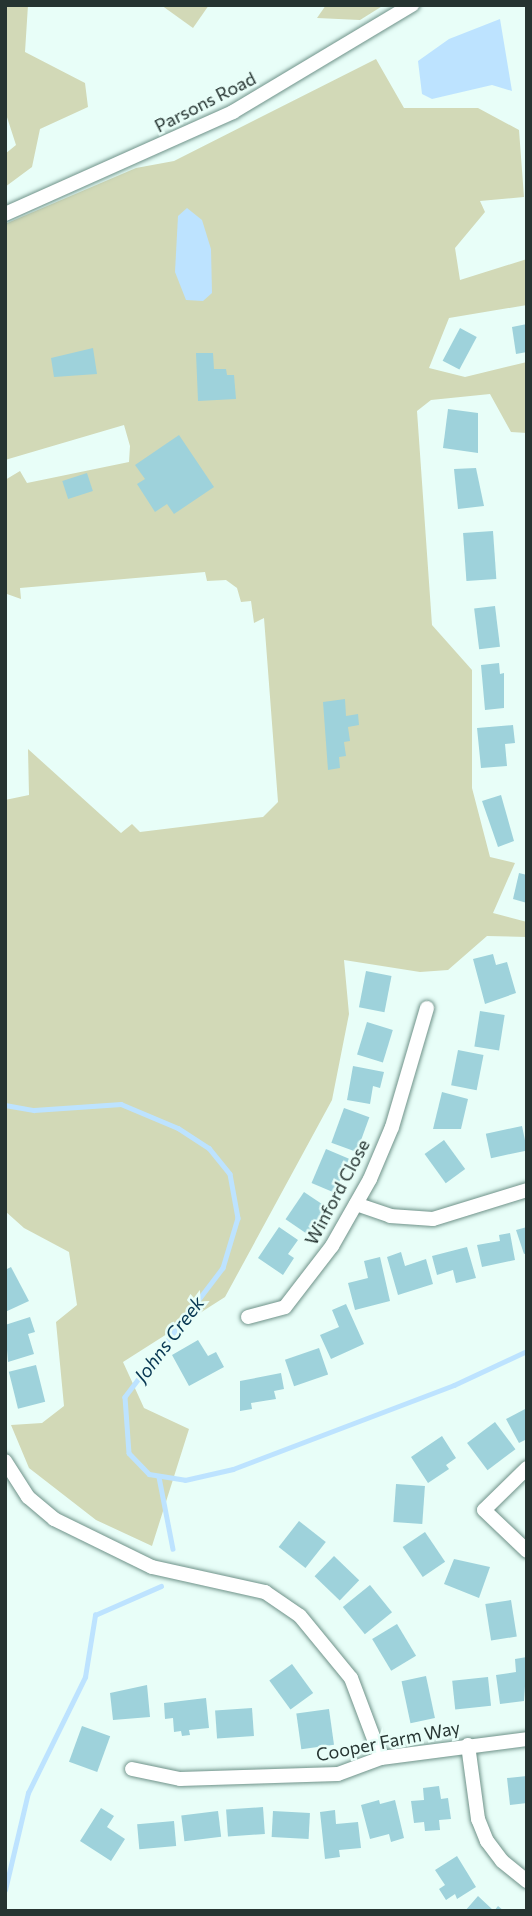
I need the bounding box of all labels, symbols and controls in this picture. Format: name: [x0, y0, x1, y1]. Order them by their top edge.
street label: Parsons Road: [151, 67, 259, 137]
street label: Winford Close: [300, 1135, 374, 1249]
water label: Johns Creek: [129, 1292, 209, 1386]
street label: Cooper Farm Way: [314, 1716, 462, 1766]

